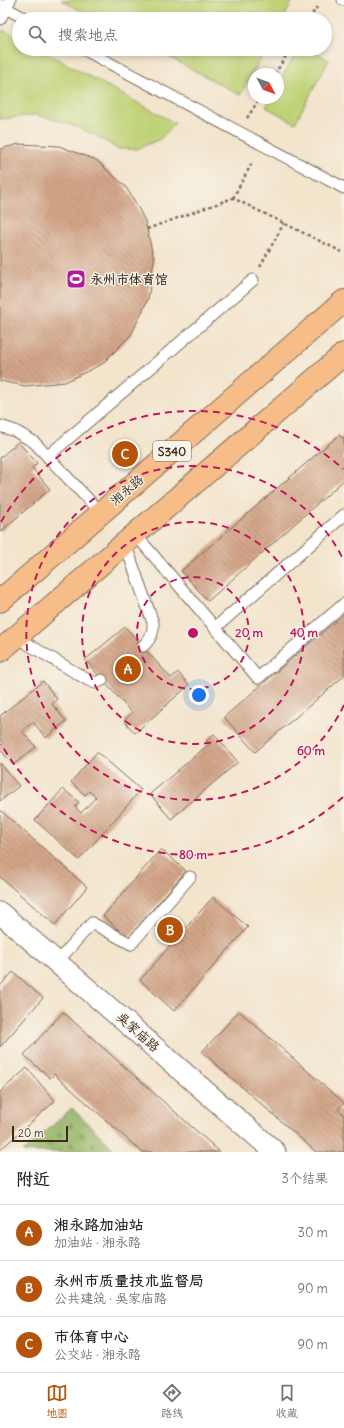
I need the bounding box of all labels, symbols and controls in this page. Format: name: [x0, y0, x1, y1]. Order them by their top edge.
search box: [12, 12, 332, 56]
icon: search: [26, 23, 48, 45]
text: 搜索地点: [58, 25, 118, 44]
north arrow: [248, 68, 284, 104]
sports icon: 永州市体育馆: [65, 268, 87, 290]
place label: 永州市体育馆: [90, 271, 168, 288]
pin: C: [112, 439, 138, 469]
road number: S340: [153, 441, 191, 461]
street label: 湘永路: [107, 471, 147, 509]
text: 20 m: [235, 625, 263, 640]
text: 40 m: [290, 625, 319, 640]
centre of rings: [186, 626, 200, 640]
pin: A: [115, 654, 141, 684]
your location: [189, 685, 209, 705]
text: 60 m: [297, 743, 326, 758]
text: 80 m: [179, 847, 208, 862]
pin: B: [157, 915, 183, 945]
street label: 吴家庙路: [113, 1009, 163, 1055]
scale bar: [12, 1124, 68, 1143]
text: 20 m: [18, 1126, 44, 1140]
text: 附近: [16, 1168, 50, 1190]
text: 3个结果: [282, 1170, 328, 1187]
text: 湘永路加油站: [54, 1215, 144, 1234]
text: A: [25, 1224, 33, 1241]
text: 30 m: [298, 1224, 328, 1241]
text: 加油站 · 湘永路: [54, 1234, 141, 1251]
text: 永州市质量技术监督局: [54, 1271, 204, 1290]
text: B: [25, 1280, 33, 1297]
text: 90 m: [297, 1280, 328, 1297]
text: 公共建筑 · 吴家庙路: [54, 1290, 167, 1307]
text: 市体育中心: [54, 1327, 129, 1346]
text: C: [25, 1336, 33, 1353]
text: 90 m: [297, 1336, 328, 1353]
text: 公交站 · 湘永路: [54, 1346, 141, 1363]
tab: 地图: [46, 1382, 68, 1420]
tab: 路线: [161, 1382, 183, 1420]
tab: 收藏: [276, 1382, 298, 1420]

